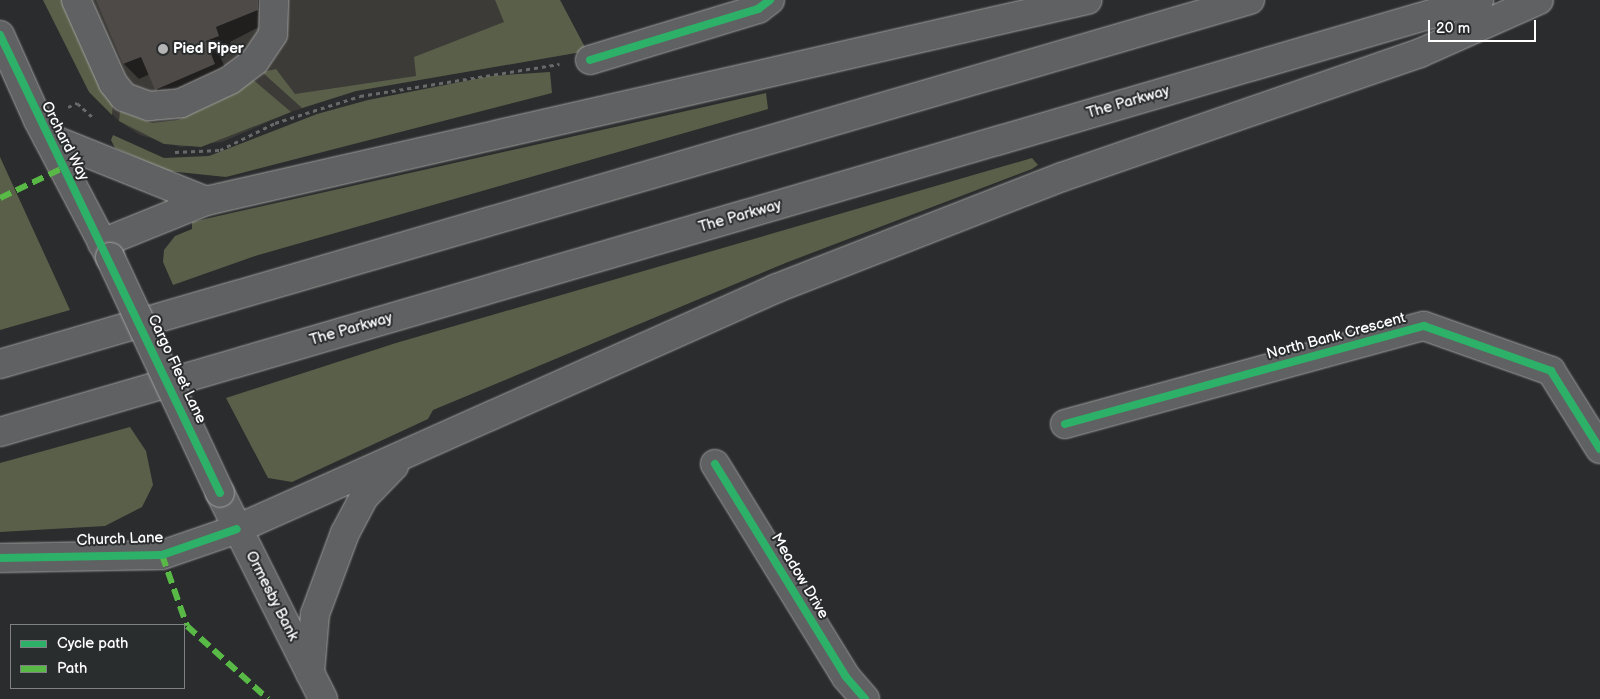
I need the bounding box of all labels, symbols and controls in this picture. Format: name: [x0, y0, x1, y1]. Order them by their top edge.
scale bar: [1430, 10, 1538, 42]
text: 20 m: [1436, 19, 1470, 38]
place label: Pied Piper: [173, 40, 244, 58]
marker: Pied Piper: [157, 43, 169, 55]
street label: The Parkway: [1085, 82, 1171, 122]
street label: Orchard Way: [37, 98, 93, 184]
street label: The Parkway: [697, 196, 783, 236]
street label: The Parkway: [308, 309, 394, 349]
street label: North Bank Crescent: [1265, 309, 1407, 363]
street label: Cargo Fleet Lane: [144, 312, 210, 426]
street label: Church Lane: [76, 528, 164, 550]
street label: Meadow Drive: [767, 530, 833, 622]
street label: Ormesby Bank: [241, 548, 303, 644]
legend: [10, 624, 185, 689]
text: Cycle path: [57, 634, 128, 653]
text: Path: [57, 659, 87, 678]

